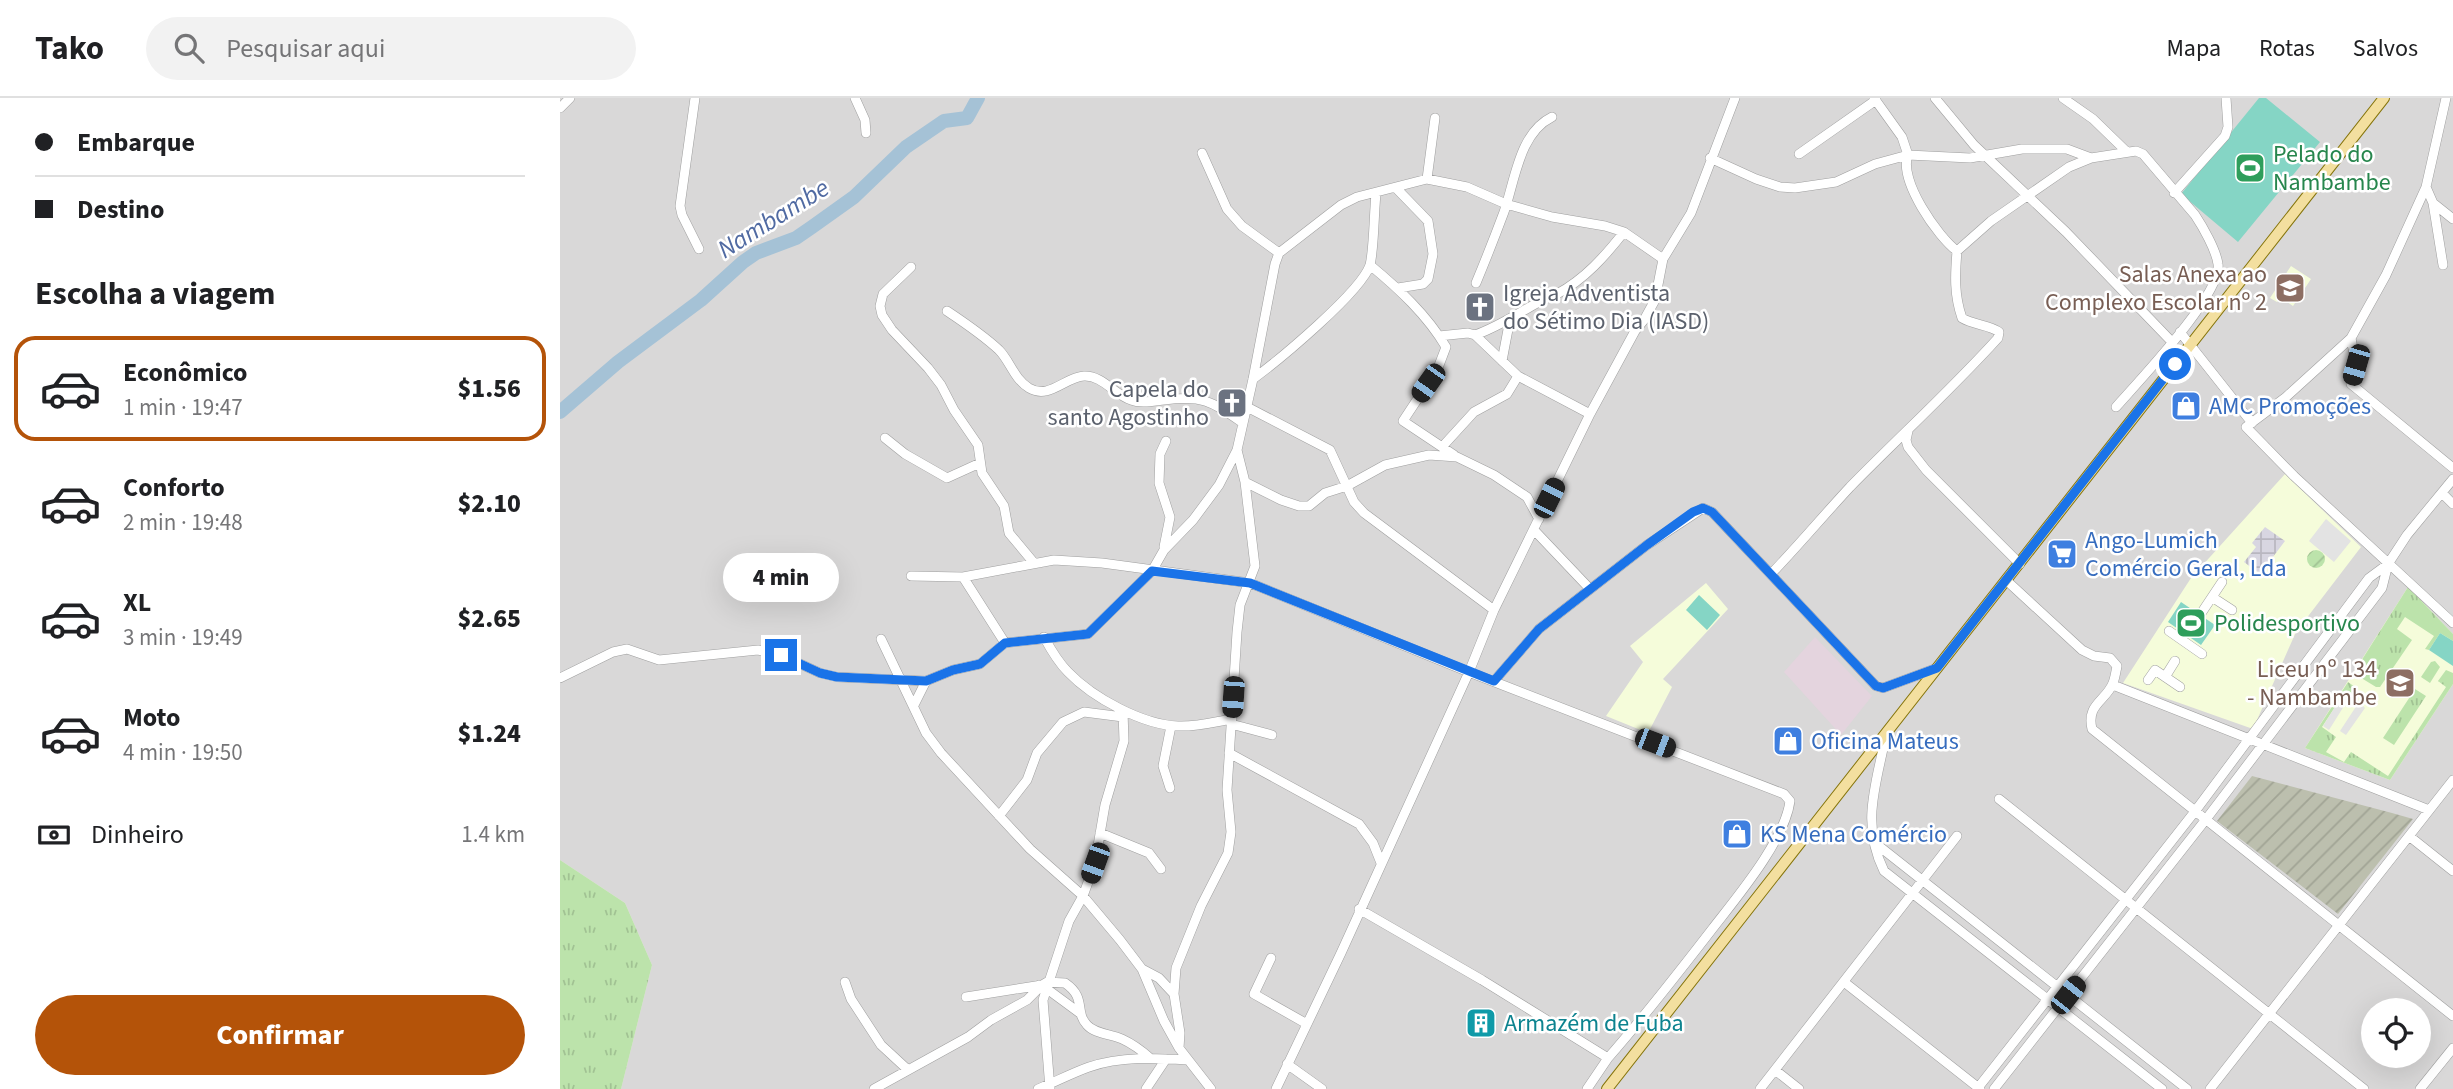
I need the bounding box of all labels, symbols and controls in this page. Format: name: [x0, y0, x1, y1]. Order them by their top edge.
search box: [146, 17, 636, 80]
text: Tako: [35, 25, 104, 72]
icon: search: [170, 29, 208, 67]
text: Pesquisar aqui: [226, 30, 385, 67]
text: Mapa: [2166, 31, 2221, 66]
text: Rotas: [2259, 31, 2315, 66]
text: Salvos: [2353, 31, 2418, 66]
text: Embarque: [77, 124, 195, 161]
place label: Pelado do Nambambe: [2273, 137, 2391, 200]
sports icon: Pelado do Nambambe: [2233, 151, 2267, 185]
water label: Nambambe: [710, 169, 836, 267]
text: Destino: [77, 191, 164, 228]
place label: Salas Anexa ao Complexo Escolar nº 2: [2045, 257, 2267, 320]
text: Escolha a viagem: [35, 271, 275, 317]
school or university icon: Salas Anexa ao Complexo Escolar nº 2: [2273, 271, 2307, 305]
place label: Igreja Adventista do Sétimo Dia (IASD): [1503, 276, 1709, 339]
church icon: Igreja Adventista do Sétimo Dia (IASD): [1463, 290, 1497, 324]
car: [2341, 342, 2372, 388]
route start: [2159, 348, 2191, 380]
text: Econômico: [123, 354, 248, 391]
icon: car: [39, 357, 102, 420]
car: [1408, 360, 1449, 406]
text: $1.56: [457, 370, 521, 407]
place label: Capela do santo Agostinho: [1048, 372, 1209, 435]
church icon: Capela do santo Agostinho: [1215, 386, 1249, 420]
shop icon: AMC Promoções: [2169, 389, 2203, 423]
place label: AMC Promoções: [2209, 389, 2371, 424]
text: 1 min · 19:47: [123, 391, 243, 424]
text: Conforto: [123, 469, 225, 506]
icon: car: [39, 472, 102, 535]
car: [1531, 475, 1568, 521]
text: $2.10: [457, 485, 521, 522]
text: 2 min · 19:48: [123, 506, 243, 539]
place label: Ango-Lumich Comércio Geral, Lda: [2085, 523, 2287, 586]
supermarket icon: Ango-Lumich Comércio Geral, Lda: [2045, 537, 2079, 571]
callout: 4 min: [723, 554, 839, 602]
text: 4 min: [753, 561, 809, 594]
text: XL: [123, 584, 151, 621]
icon: car: [39, 587, 102, 650]
text: $2.65: [457, 600, 521, 637]
sports icon: Polidesportivo: [2174, 606, 2208, 640]
place label: Polidesportivo: [2214, 606, 2360, 641]
text: 3 min · 19:49: [123, 621, 243, 654]
route end: [765, 639, 797, 671]
place label: Liceu nº 134 - Nambambe: [2247, 652, 2377, 715]
school or university icon: Liceu nº 134 - Nambambe: [2383, 666, 2417, 700]
car: [1222, 675, 1245, 719]
text: Moto: [123, 699, 180, 736]
icon: car: [39, 702, 102, 765]
text: $1.24: [457, 715, 521, 752]
shop icon: Oficina Mateus: [1771, 724, 1805, 758]
place label: Oficina Mateus: [1811, 724, 1959, 759]
car: [1632, 726, 1679, 760]
text: 4 min · 19:50: [123, 736, 243, 769]
icon: cash: [35, 816, 73, 854]
text: Dinheiro: [91, 816, 184, 853]
shop icon: KS Mena Comércio: [1720, 817, 1754, 851]
place label: KS Mena Comércio: [1760, 817, 1947, 852]
text: 1.4 km: [461, 818, 525, 851]
car: [1078, 840, 1113, 886]
car: [2047, 972, 2090, 1018]
button: Confirmar: [35, 995, 525, 1075]
map controls: [2361, 998, 2431, 1068]
button: locate: [2361, 998, 2431, 1068]
building icon: Armazém de Fuba: [1464, 1006, 1498, 1040]
place label: Armazém de Fuba: [1504, 1006, 1684, 1041]

